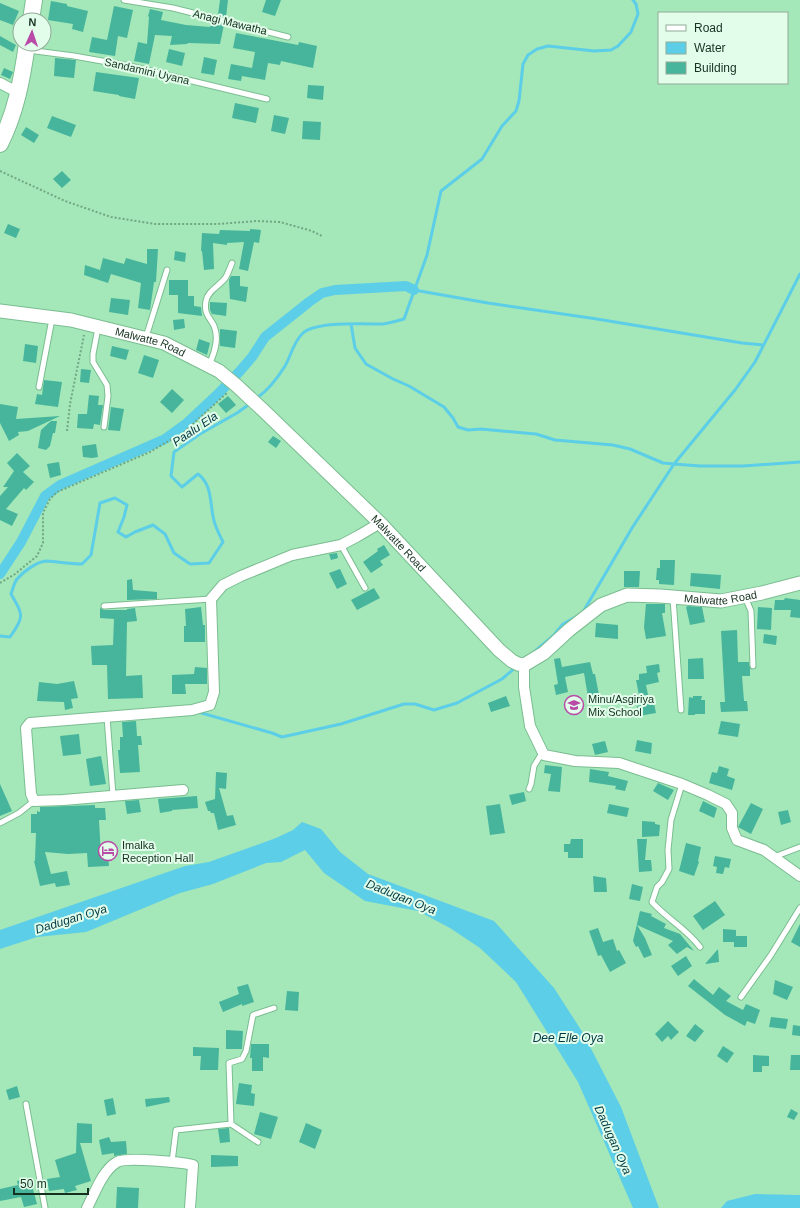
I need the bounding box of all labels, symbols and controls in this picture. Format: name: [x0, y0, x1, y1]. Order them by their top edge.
street label: Anagi Mawatha: [192, 7, 269, 37]
north arrow: [12, 12, 52, 52]
legend: [658, 12, 788, 84]
text: N: [28, 16, 37, 28]
text: Road: [694, 21, 723, 35]
text: Water: [694, 41, 726, 55]
street label: Sandamini Uyana: [103, 55, 192, 87]
text: Building: [694, 61, 737, 75]
street label: Malwatte Road: [114, 325, 188, 359]
water label: Paalu Ela: [170, 409, 220, 449]
street label: Malwatte Road: [369, 512, 428, 574]
street label: Malwatte Road: [683, 588, 758, 607]
place label: Minu/Asgiriya Mix School: [588, 693, 655, 718]
school or university icon: Minu/Asgiriya Mix School: [563, 694, 585, 716]
place label: Imalka Reception Hall: [122, 839, 194, 864]
hotel icon: Imalka Reception Hall: [97, 840, 119, 862]
water label: Dadugan Oya: [364, 877, 438, 917]
water label: Dadugan Oya: [34, 901, 109, 937]
water label: Dee Elle Oya: [533, 1031, 604, 1045]
water label: Dadugan Oya: [592, 1103, 635, 1177]
scale bar: [14, 1170, 88, 1196]
text: 50 m: [20, 1177, 47, 1191]

